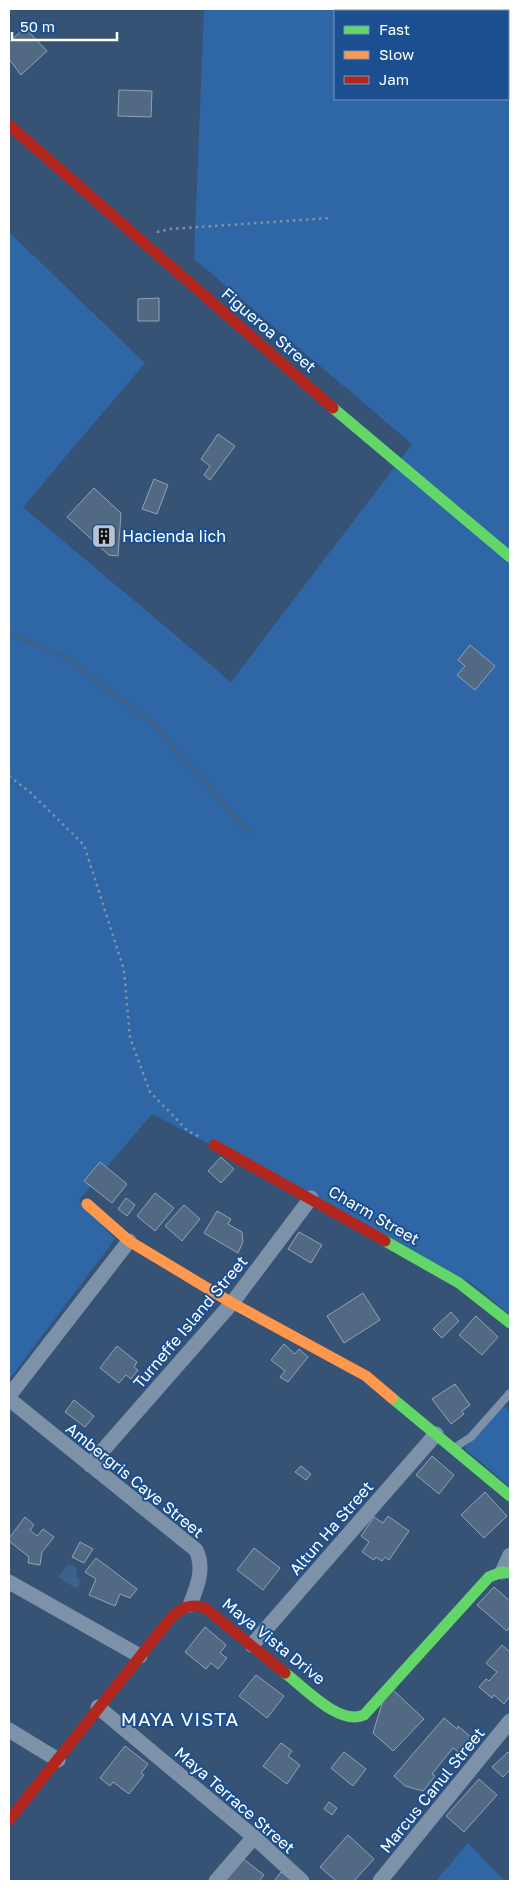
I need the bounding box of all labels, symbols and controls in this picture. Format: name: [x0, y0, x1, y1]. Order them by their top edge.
scale bar: [12, 10, 118, 42]
legend: [334, 10, 509, 100]
text: 50 m: [20, 17, 55, 35]
text: Fast: [379, 20, 410, 38]
text: Slow: [379, 45, 414, 63]
text: Jam: [379, 70, 409, 88]
street label: Figueroa Street: [218, 284, 320, 376]
building icon: Hacienda Iich: [91, 523, 117, 549]
place label: Hacienda Iich: [122, 526, 226, 546]
street label: Charm Street: [325, 1181, 423, 1249]
street label: Turneffe Island Street: [129, 1252, 251, 1392]
street label: Ambergris Caye Street: [62, 1418, 208, 1542]
street label: Altun Ha Street: [285, 1477, 377, 1579]
street label: Maya Vista Drive: [219, 1593, 329, 1689]
district label: MAYA VISTA: [121, 1707, 239, 1730]
street label: Marcus Canul Street: [375, 1723, 489, 1857]
street label: Maya Terrace Street: [171, 1742, 299, 1858]

